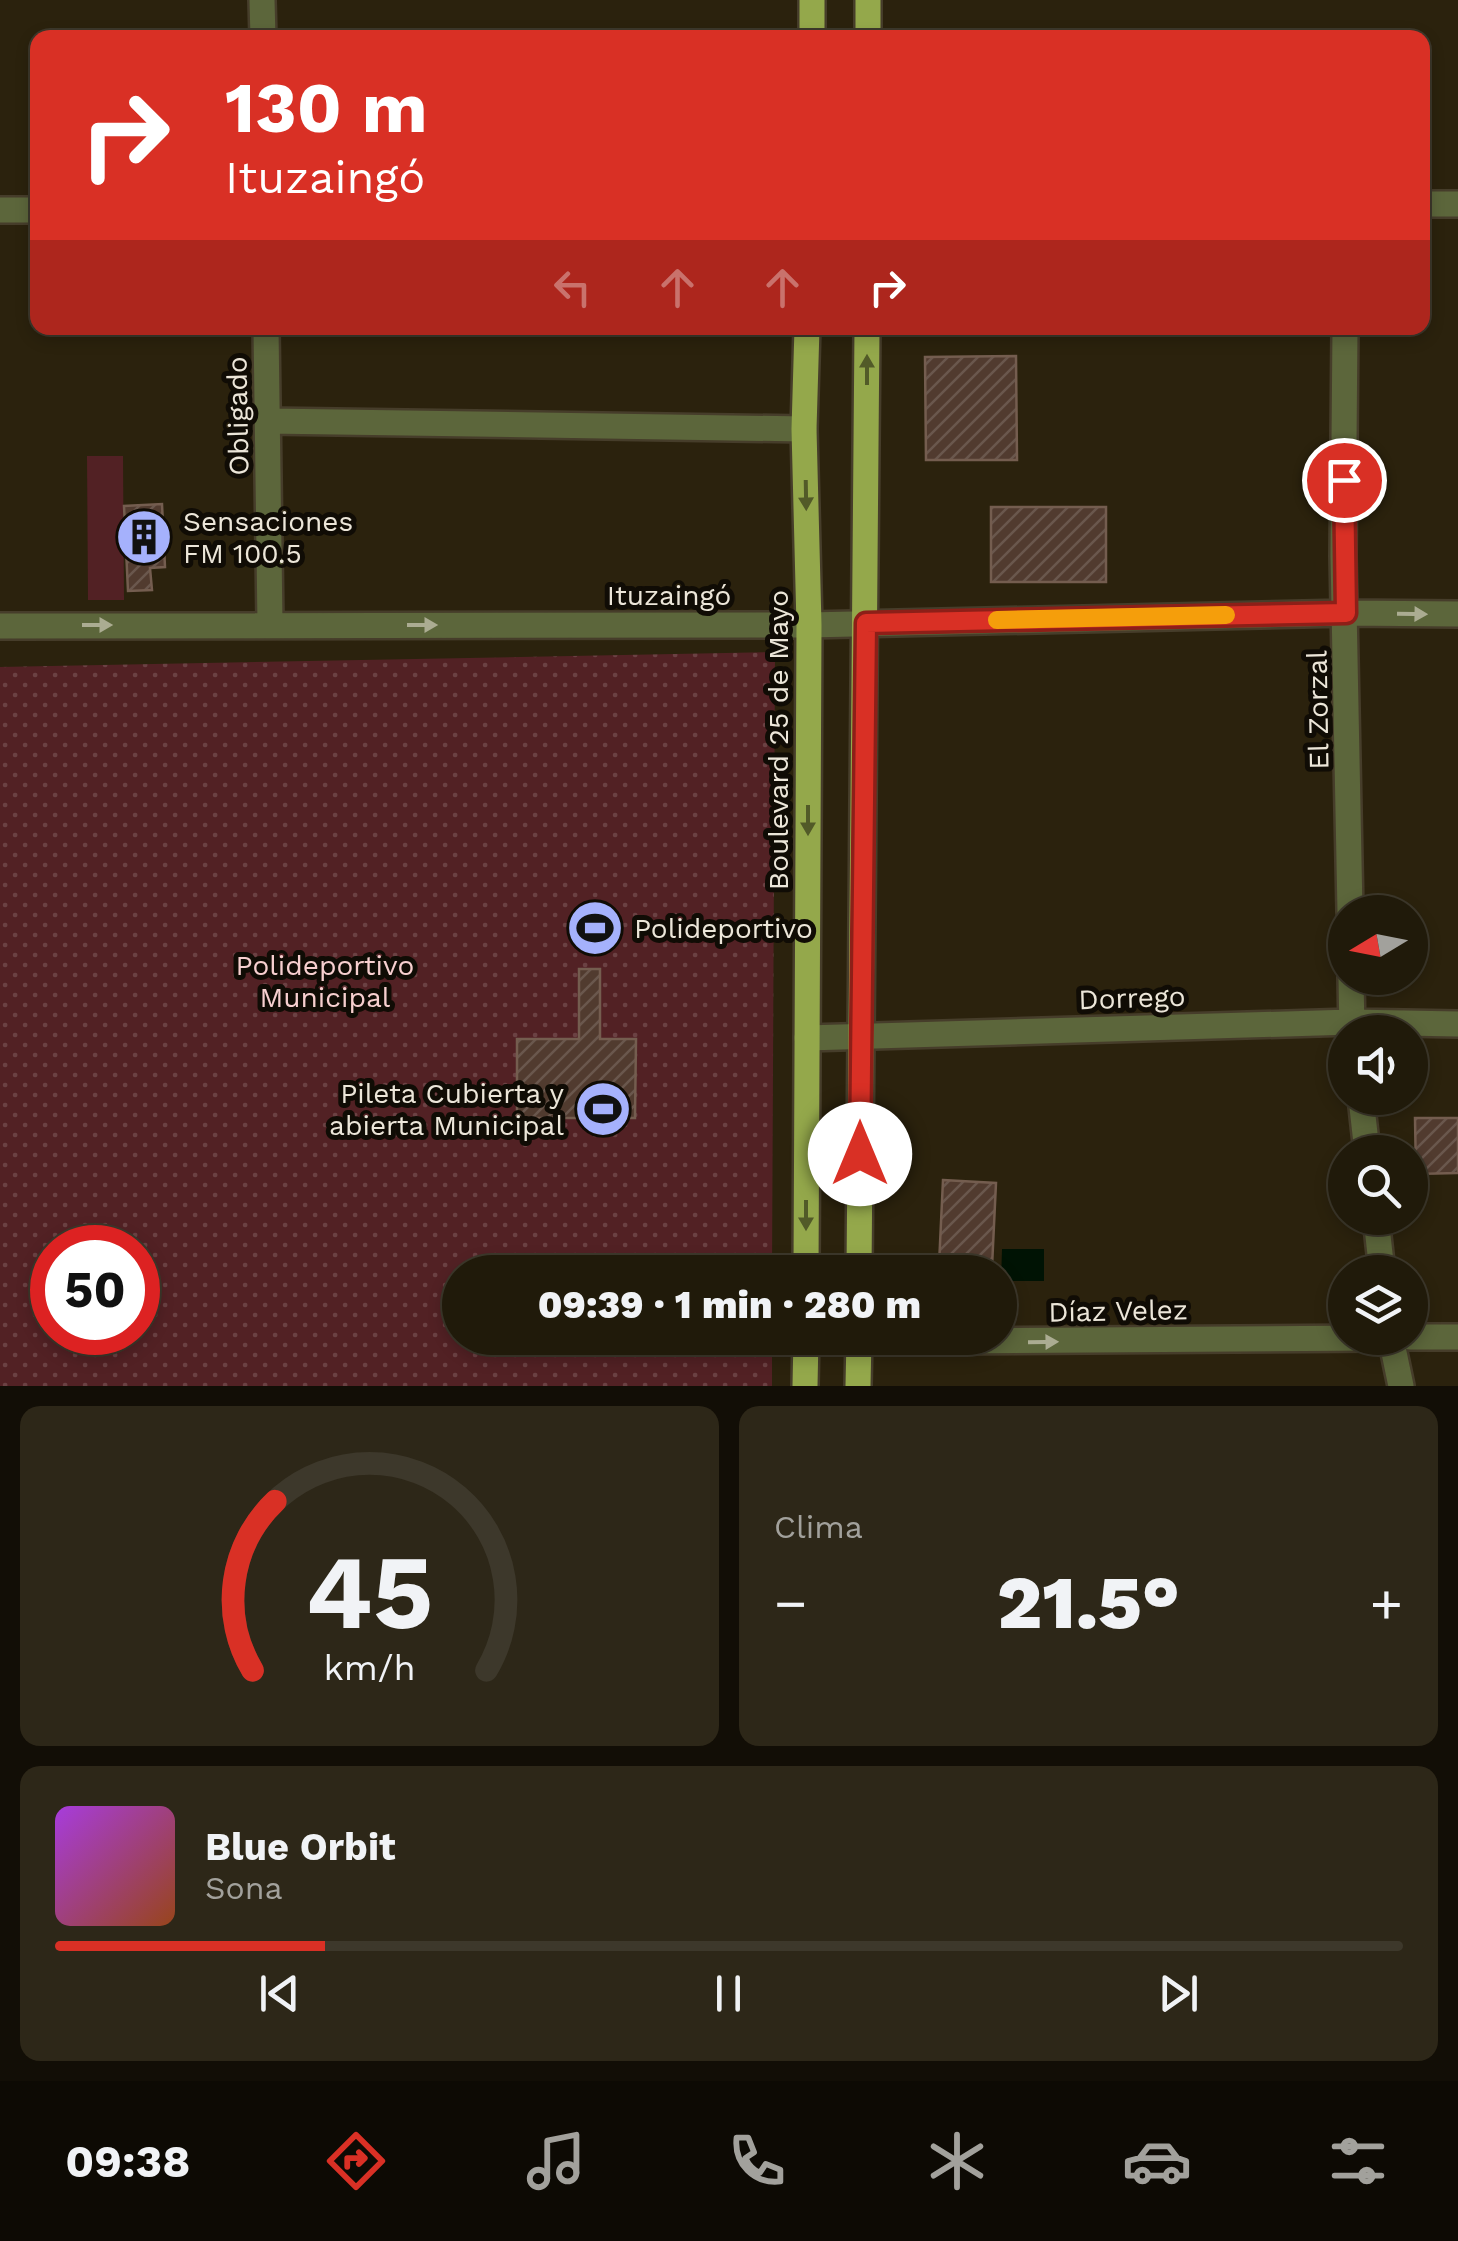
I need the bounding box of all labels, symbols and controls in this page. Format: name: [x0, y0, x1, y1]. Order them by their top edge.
text: 130 m: [225, 67, 428, 149]
icon: right: [60, 70, 190, 200]
text: Ituzaingó: [225, 151, 425, 204]
icon: left: [545, 260, 600, 315]
icon: ahead: [650, 260, 705, 315]
icon: ahead: [755, 260, 810, 315]
icon: right: [860, 260, 915, 315]
one-way arrow: [859, 354, 875, 386]
street label: Obligado: [220, 356, 256, 476]
pin: [1302, 438, 1387, 523]
icon: arrive: [1317, 453, 1372, 508]
one-way arrow: [798, 479, 814, 511]
place label: Sensaciones FM 100.5: [183, 505, 353, 570]
building icon: Sensaciones FM 100.5: [114, 507, 174, 567]
street label: Ituzaingó: [607, 579, 731, 612]
street label: Boulevard 25 de Mayo: [762, 590, 795, 890]
one-way arrow: [1397, 606, 1429, 622]
one-way arrow: [82, 617, 114, 633]
one-way arrow: [407, 617, 439, 633]
street label: El Zorzal: [1300, 650, 1336, 770]
one-way arrow: [800, 804, 816, 836]
north arrow: [1328, 895, 1428, 995]
map controls: [1328, 895, 1428, 1355]
sports icon: Polideportivo: [565, 898, 625, 958]
place label: Polideportivo: [634, 912, 813, 945]
park label: Polideportivo Municipal: [236, 949, 414, 1014]
street label: Dorrego: [1078, 980, 1186, 1016]
button: sound: [1328, 1015, 1428, 1115]
place label: Pileta Cubierta y abierta Municipal: [329, 1077, 565, 1142]
sports icon: Pileta Cubierta y abierta Municipal: [573, 1079, 633, 1139]
position arrow: [808, 1102, 912, 1206]
button: search: [1328, 1135, 1428, 1235]
one-way arrow: [798, 1199, 814, 1231]
speed limit sign: 50: [30, 1225, 160, 1355]
button: layers: [1328, 1255, 1428, 1355]
text: 09:39 · 1 min · 280 m: [538, 1283, 921, 1327]
street label: Díaz Velez: [1048, 1293, 1188, 1329]
one-way arrow: [1028, 1333, 1060, 1349]
text: Clima: [774, 1508, 863, 1546]
text: 45: [306, 1531, 433, 1653]
text: 21.5°: [997, 1558, 1180, 1646]
text: −: [774, 1571, 807, 1635]
text: +: [1370, 1571, 1403, 1635]
text: km/h: [323, 1647, 416, 1689]
text: Blue Orbit: [205, 1825, 396, 1869]
text: Sona: [205, 1869, 283, 1907]
icon: previous: [252, 1966, 307, 2021]
icon: pause: [701, 1966, 756, 2021]
icon: next: [1151, 1966, 1206, 2021]
icon: directions: [321, 2126, 391, 2196]
icon: music: [521, 2126, 591, 2196]
icon: phone: [722, 2126, 792, 2196]
icon: climate: [922, 2126, 992, 2196]
icon: car: [1122, 2126, 1192, 2196]
icon: filters: [1323, 2126, 1393, 2196]
text: 09:38: [65, 2135, 190, 2188]

